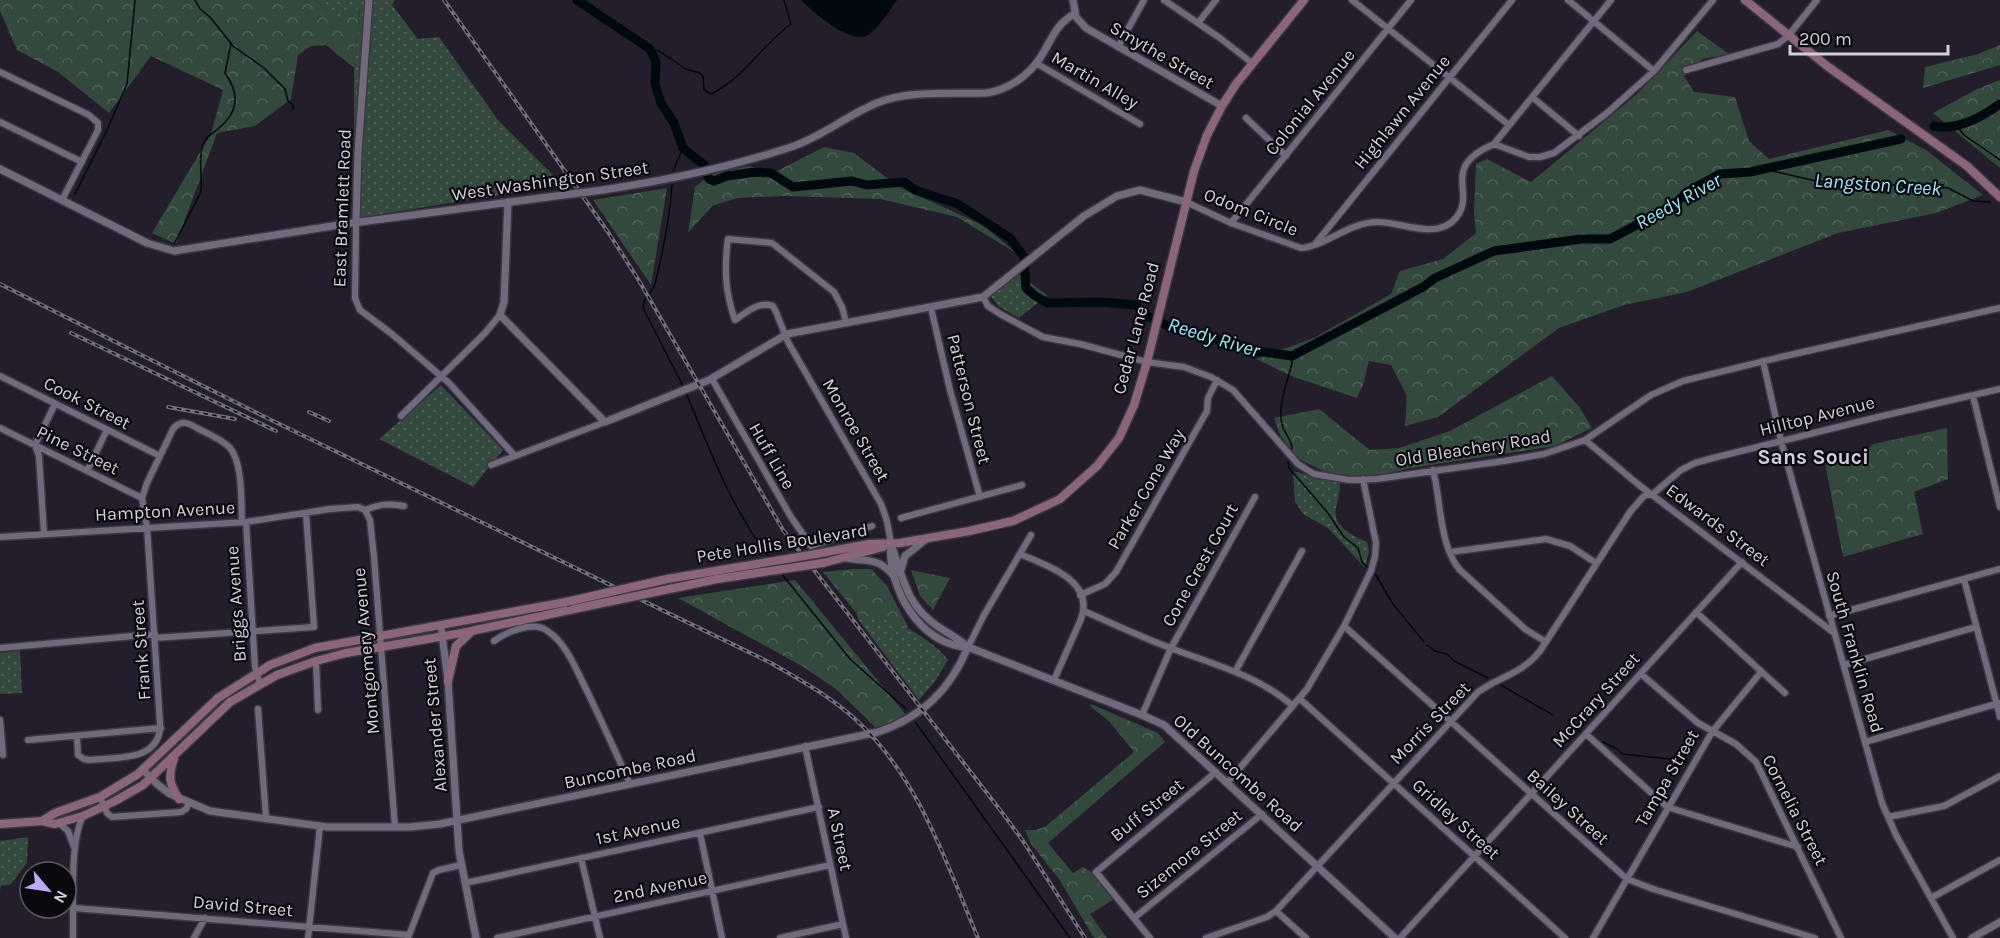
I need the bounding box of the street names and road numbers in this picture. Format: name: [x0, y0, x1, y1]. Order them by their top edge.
street label: Smythe Street: [1106, 16, 1218, 94]
street label: Colonial Avenue: [1260, 44, 1360, 160]
street label: Martin Alley: [1048, 46, 1143, 114]
street label: Highlawn Avenue: [1349, 50, 1455, 174]
street label: East Bramlett Road: [328, 128, 356, 288]
street label: West Washington Street: [450, 156, 650, 206]
street label: Odom Circle: [1201, 183, 1301, 241]
street label: Cedar Lane Road: [1108, 260, 1164, 396]
street label: Patterson Street: [942, 332, 996, 466]
street label: Cook Street: [40, 372, 134, 434]
street label: Monroe Street: [818, 375, 894, 486]
street label: Hilltop Avenue: [1757, 391, 1877, 441]
street label: Huff Line: [744, 419, 800, 493]
street label: Pine Street: [33, 421, 123, 480]
street label: Parker Cone Way: [1103, 424, 1190, 553]
street label: Old Bleachery Road: [1394, 425, 1552, 471]
street label: Edwards Street: [1662, 479, 1774, 571]
street label: Hampton Avenue: [94, 496, 236, 526]
street label: Cone Crest Court: [1157, 499, 1243, 631]
street label: Pete Hollis Boulevard: [695, 519, 869, 567]
street label: Briggs Avenue: [221, 545, 251, 663]
street label: Montgomery Avenue: [348, 567, 384, 735]
street label: South Franklin Road: [1821, 569, 1889, 735]
street label: Frank Street: [127, 599, 155, 701]
street label: McCrary Street: [1547, 648, 1645, 752]
street label: Alexander Street: [418, 657, 452, 793]
street label: Morris Street: [1385, 677, 1475, 769]
street label: Old Buncombe Road: [1169, 709, 1307, 837]
street label: Tampa Street: [1630, 725, 1704, 830]
street label: Buncombe Road: [562, 744, 698, 794]
street label: Cornelia Street: [1758, 751, 1832, 869]
street label: Bailey Street: [1522, 764, 1614, 850]
street label: Buff Street: [1106, 774, 1188, 846]
street label: Gridley Street: [1408, 774, 1505, 864]
street label: Sizemore Street: [1132, 804, 1247, 904]
street label: A Street: [823, 805, 857, 873]
street label: 1st Avenue: [594, 810, 682, 850]
street label: 2nd Avenue: [611, 866, 709, 908]
street label: David Street: [192, 891, 294, 921]

